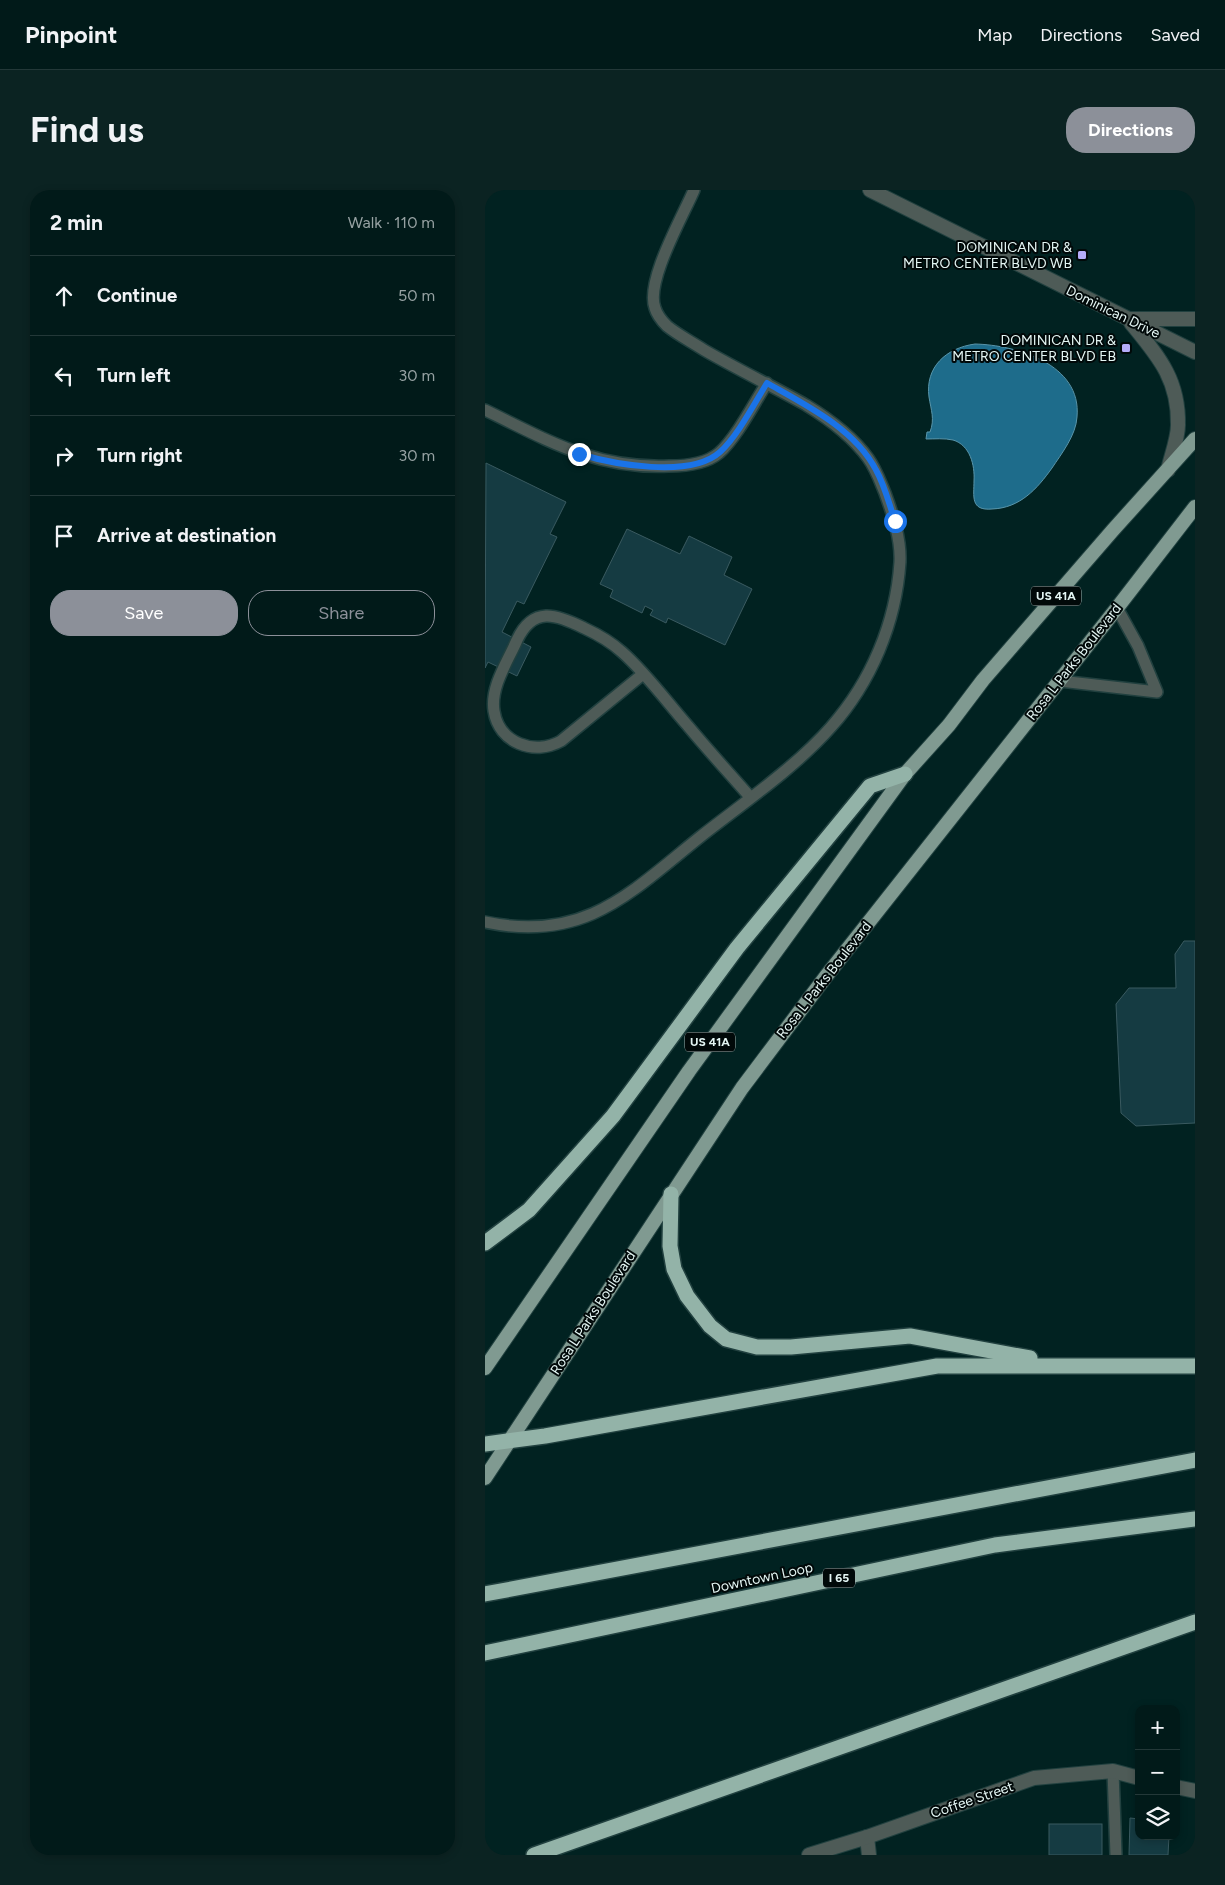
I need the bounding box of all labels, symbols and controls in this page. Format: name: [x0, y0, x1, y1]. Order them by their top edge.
text: Pinpoint: [25, 20, 117, 49]
text: Map: [977, 24, 1012, 46]
text: Directions: [1040, 24, 1122, 46]
text: Saved: [1150, 24, 1200, 46]
button: Directions: [1066, 107, 1195, 153]
text: Find us: [30, 109, 144, 151]
text: 2 min: [50, 210, 103, 235]
text: Walk · 110 m: [348, 213, 435, 232]
place label: DOMINICAN DR & METRO CENTER BLVD WB: [903, 239, 1072, 272]
marker: DOMINICAN DR & METRO CENTER BLVD WB: [1076, 249, 1088, 261]
icon: ahead: [50, 282, 78, 310]
street label: Dominican Drive: [1063, 282, 1163, 342]
text: Continue: [97, 284, 177, 307]
text: 50 m: [398, 286, 435, 305]
place label: DOMINICAN DR & METRO CENTER BLVD EB: [952, 332, 1116, 365]
marker: DOMINICAN DR & METRO CENTER BLVD EB: [1120, 342, 1132, 354]
icon: left: [50, 362, 78, 390]
text: Turn left: [97, 364, 171, 387]
text: 30 m: [398, 366, 435, 385]
icon: right: [50, 442, 78, 470]
route end: [568, 443, 591, 466]
text: Turn right: [97, 444, 183, 467]
text: 30 m: [398, 446, 435, 465]
route start: [884, 510, 907, 533]
icon: arrive: [50, 522, 78, 550]
text: Arrive at destination: [97, 524, 276, 547]
road number: US 41A: [1031, 586, 1081, 606]
button: Save: [50, 590, 238, 636]
button: Share: [248, 590, 435, 636]
street label: Rosa L Parks Boulevard: [1023, 600, 1125, 724]
street label: Rosa L Parks Boulevard: [773, 918, 875, 1042]
road number: US 41A: [685, 1032, 735, 1052]
street label: Rosa L Parks Boulevard: [547, 1248, 639, 1378]
street label: Downtown Loop: [710, 1559, 814, 1597]
road number: I 65: [823, 1569, 855, 1588]
map controls: [1135, 1705, 1180, 1840]
button: +: [1135, 1705, 1180, 1750]
button: −: [1135, 1750, 1180, 1795]
street label: Coffee Street: [928, 1778, 1016, 1822]
button: layers: [1135, 1795, 1180, 1840]

